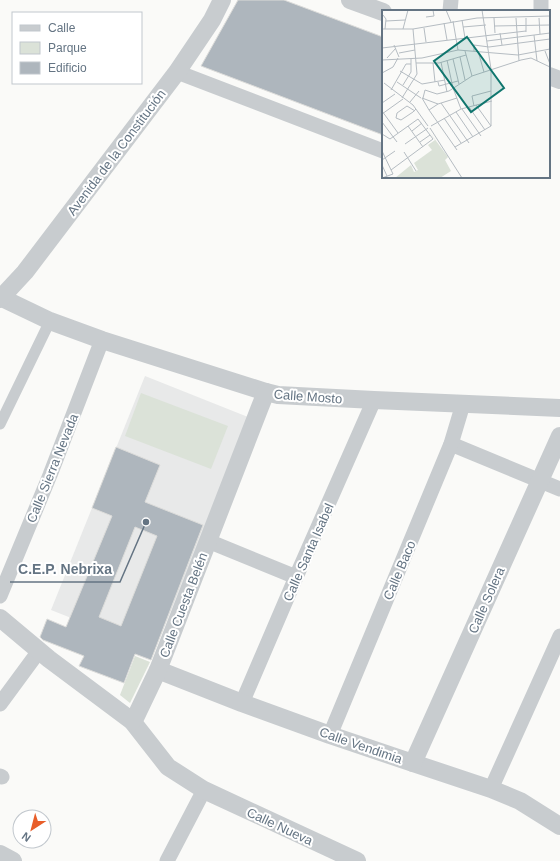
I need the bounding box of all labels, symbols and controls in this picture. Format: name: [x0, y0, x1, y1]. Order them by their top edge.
inset map: [382, 10, 550, 178]
legend: [12, 12, 142, 84]
text: Calle: [48, 21, 76, 35]
text: Parque: [48, 41, 87, 55]
text: Edificio: [48, 61, 87, 75]
street label: Avenida de la Constitución: [64, 86, 169, 218]
street label: Calle Mosto: [273, 387, 343, 406]
street label: Calle Sierra Nevada: [24, 411, 81, 525]
street label: Calle Santa Isabel: [280, 501, 337, 603]
street label: Calle Baco: [380, 538, 419, 602]
street label: Calle Cuesta Belén: [157, 551, 210, 660]
callout: C.E.P. Nebrixa: [10, 556, 120, 582]
text: C.E.P. Nebrixa: [18, 561, 112, 577]
street label: Calle Solera: [465, 564, 508, 636]
street label: Calle Vendimia: [317, 724, 405, 767]
street label: Calle Nueva: [245, 805, 316, 849]
north arrow: [12, 809, 52, 849]
text: N: [19, 830, 33, 844]

